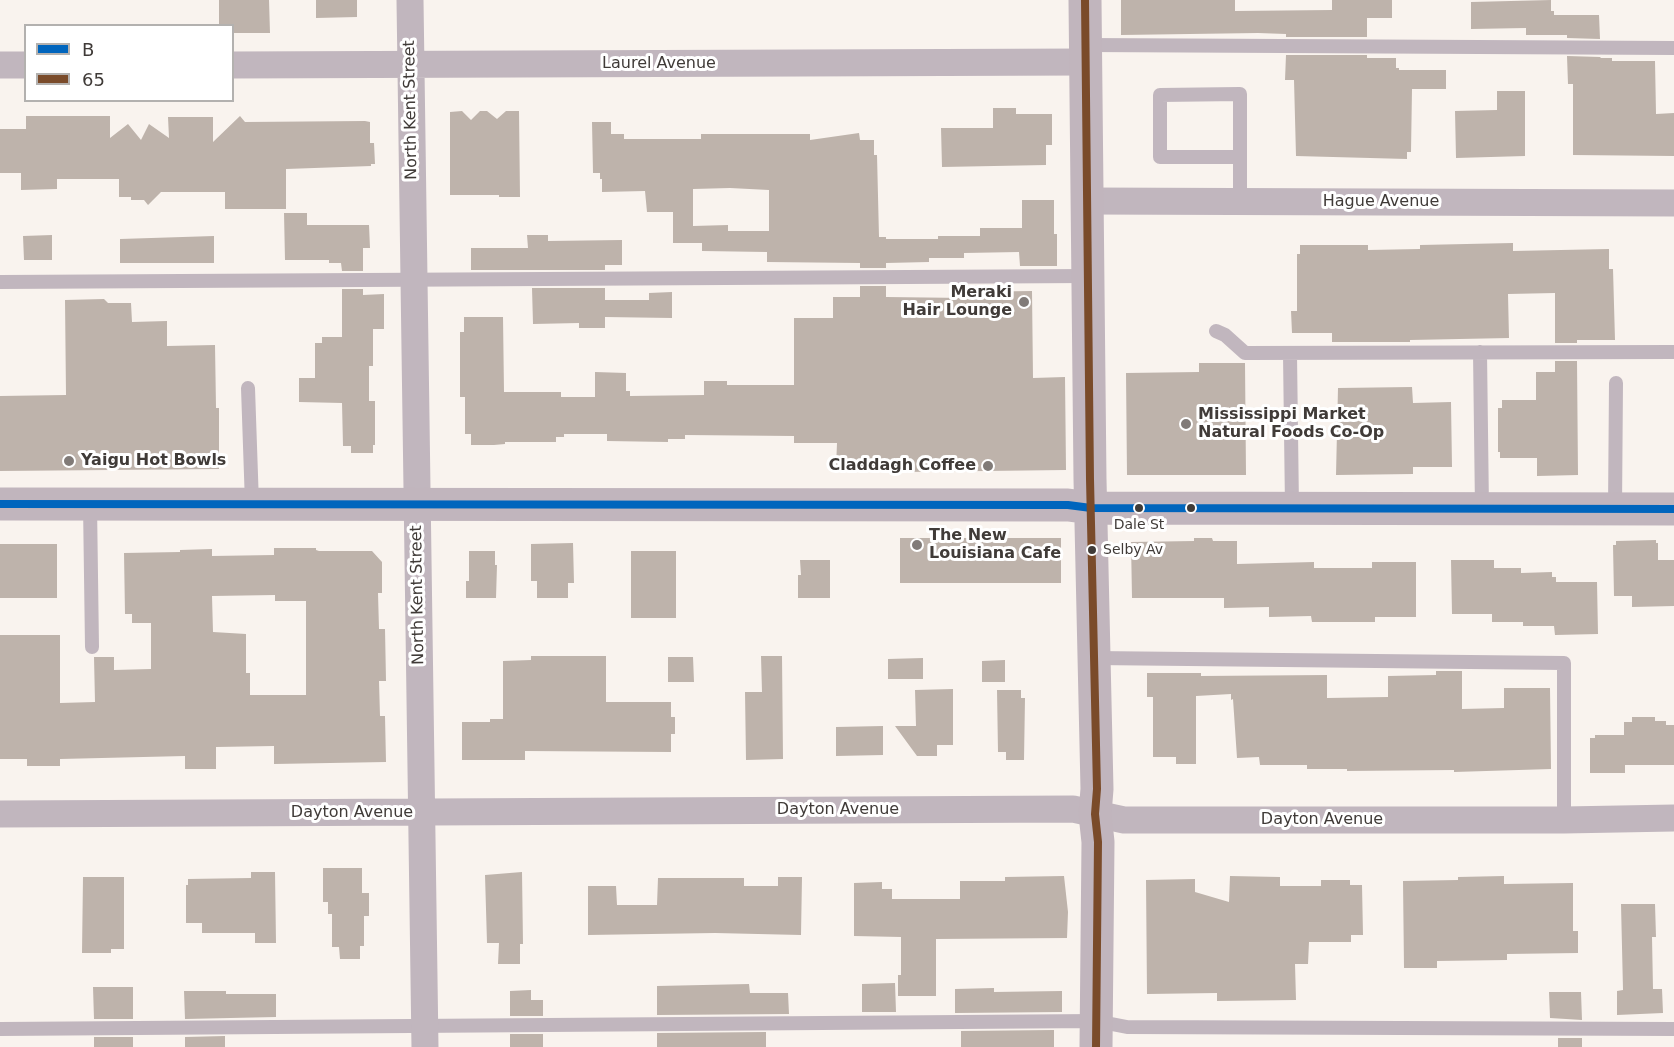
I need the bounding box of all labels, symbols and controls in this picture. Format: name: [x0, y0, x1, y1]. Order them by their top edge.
legend: [24, 24, 234, 102]
text: B: [82, 39, 94, 60]
street label: North Kent Street: [400, 40, 422, 180]
street label: Laurel Avenue: [602, 54, 716, 74]
text: 65: [82, 69, 105, 90]
street label: Hague Avenue: [1323, 192, 1439, 212]
place label: Meraki Hair Lounge: [903, 283, 1012, 321]
marker: Meraki Hair Lounge: [1017, 295, 1031, 309]
place label: Mississippi Market Natural Foods Co-Op: [1198, 405, 1384, 443]
marker: Mississippi Market Natural Foods Co-Op: [1179, 417, 1193, 431]
place label: Yaigu Hot Bowls: [81, 451, 226, 471]
marker: Yaigu Hot Bowls: [62, 454, 76, 468]
place label: Claddagh Coffee: [828, 456, 976, 476]
marker: Claddagh Coffee: [981, 459, 995, 473]
marker: Dale St: [1133, 502, 1145, 514]
unlabelled marker: [1185, 502, 1197, 514]
place label: Dale St: [1114, 517, 1164, 533]
street label: North Kent Street: [407, 525, 429, 665]
place label: The New Louisiana Cafe: [929, 526, 1061, 564]
marker: The New Louisiana Cafe: [910, 538, 924, 552]
place label: Selby Av: [1103, 542, 1163, 558]
marker: Selby Av: [1086, 544, 1098, 556]
street label: Dayton Avenue: [777, 800, 899, 820]
street label: Dayton Avenue: [291, 803, 413, 823]
street label: Dayton Avenue: [1261, 810, 1383, 830]

